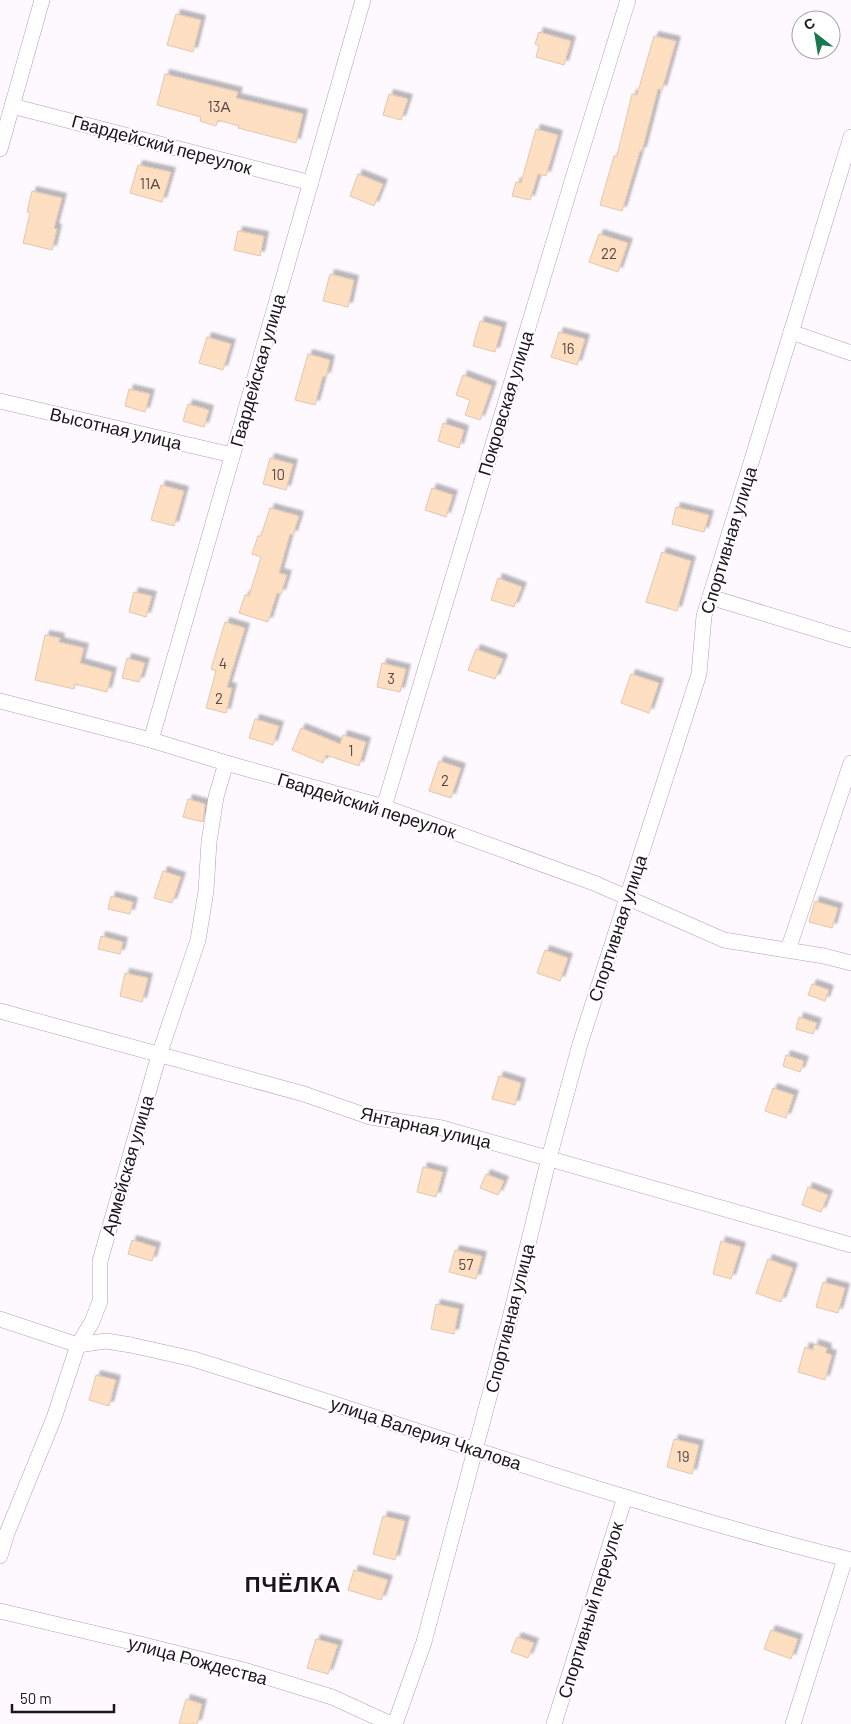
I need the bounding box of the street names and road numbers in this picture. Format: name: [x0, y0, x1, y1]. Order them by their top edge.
street label: Гвардейский переулок: [69, 109, 255, 179]
street label: Гвардейская улица: [225, 290, 290, 449]
street label: Покровская улица: [473, 327, 538, 478]
street label: Высотная улица: [48, 402, 185, 454]
street label: Спортивная улица: [695, 463, 761, 616]
street label: Гвардейский переулок: [275, 767, 459, 843]
street label: Спортивная улица: [583, 851, 651, 1004]
street label: Армейская улица: [97, 1092, 158, 1238]
street label: Янтарная улица: [358, 1101, 495, 1153]
street label: Спортивная улица: [480, 1240, 538, 1395]
street label: улица Валерия Чкалова: [328, 1392, 525, 1475]
street label: Спортивный переулок: [553, 1519, 627, 1701]
street label: улица Рождества: [126, 1631, 271, 1689]

